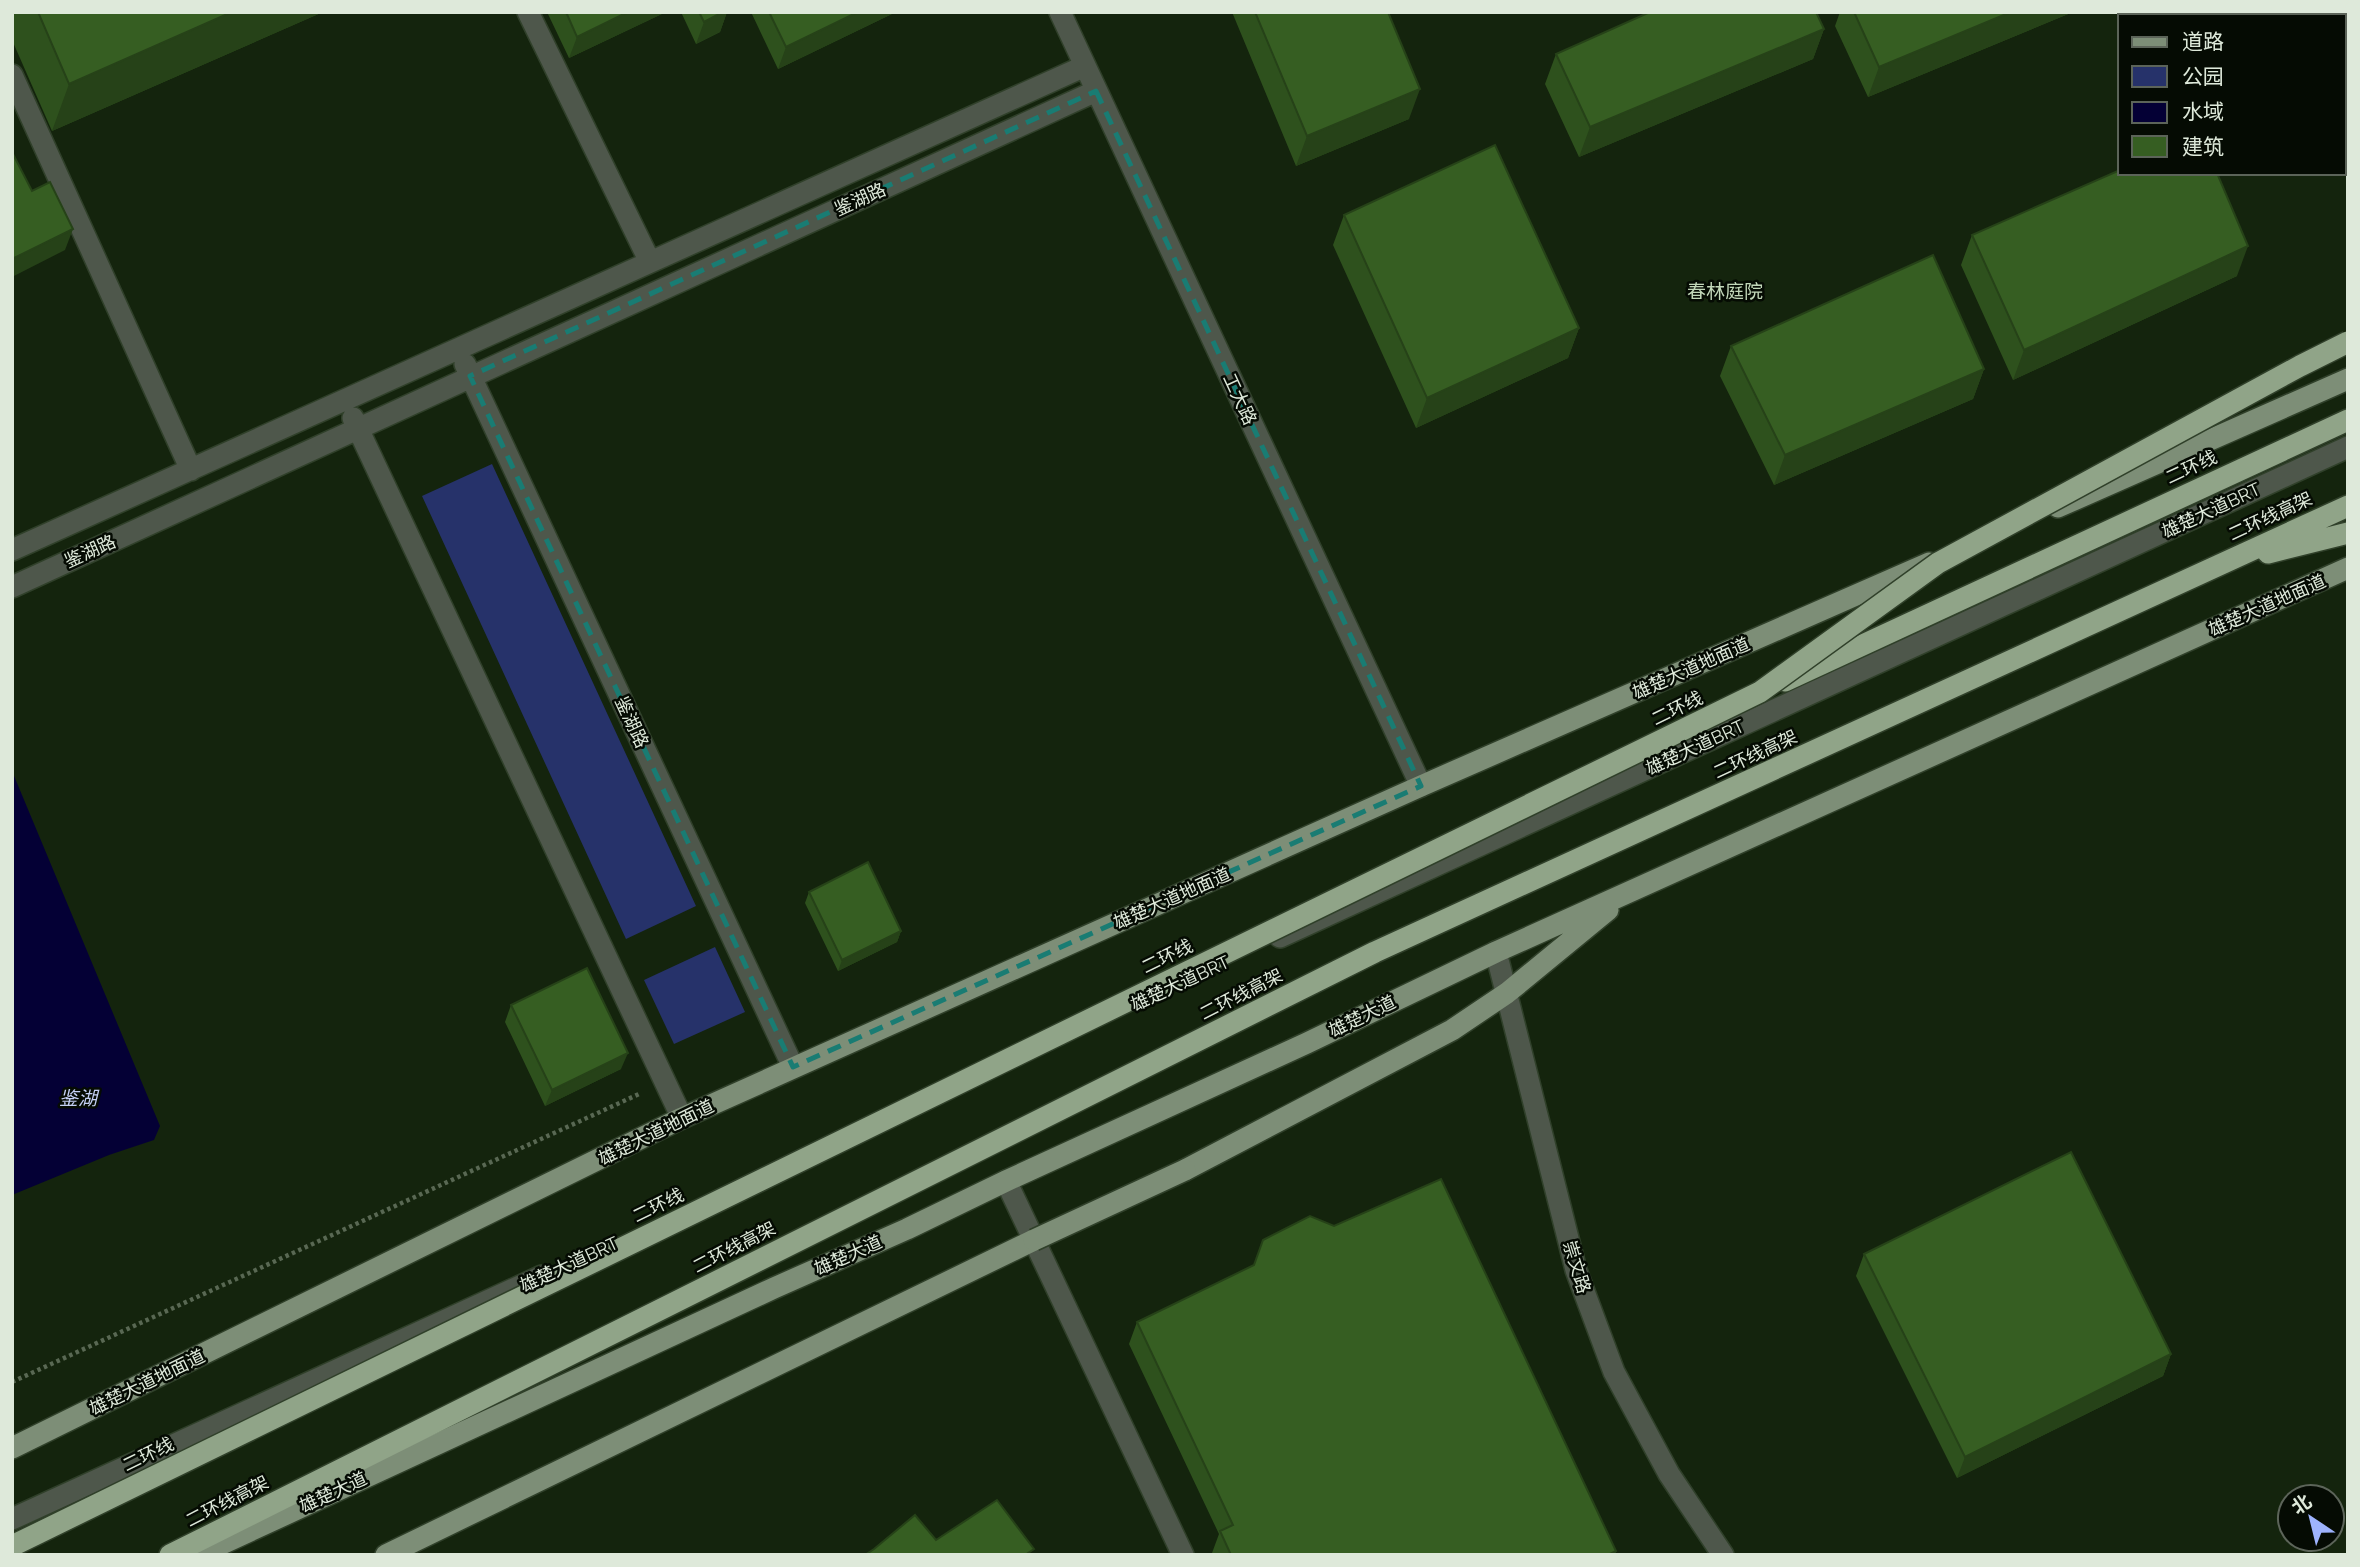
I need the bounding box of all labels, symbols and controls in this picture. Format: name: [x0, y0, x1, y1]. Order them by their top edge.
legend: [2118, 14, 2346, 175]
text: 道路: [2182, 29, 2224, 54]
text: 公园: [2182, 64, 2224, 89]
text: 水域: [2182, 99, 2224, 124]
text: 建筑: [2182, 134, 2224, 159]
street label: 鉴湖路: [831, 178, 889, 220]
district label: 春林庭院: [1687, 280, 1763, 302]
street label: 工大路: [1219, 370, 1261, 428]
street label: 二环线: [2162, 446, 2220, 488]
street label: 雄楚大道BRT: [2158, 478, 2264, 542]
street label: 二环线高架: [2225, 487, 2315, 545]
street label: 鉴湖路: [61, 530, 119, 572]
street label: 雄楚大道地面道: [2205, 570, 2329, 640]
street label: 雄楚大道地面道: [1629, 633, 1753, 703]
street label: 二环线: [1648, 687, 1706, 729]
street label: 鉴湖路: [611, 693, 653, 751]
street label: 雄楚大道BRT: [1642, 715, 1748, 779]
street label: 二环线高架: [1710, 725, 1800, 783]
street label: 雄楚大道地面道: [1110, 863, 1234, 933]
street label: 二环线: [1138, 935, 1196, 977]
street label: 雄楚大道BRT: [1127, 951, 1233, 1015]
street label: 二环线高架: [1196, 964, 1286, 1024]
street label: 雄楚大道: [1325, 991, 1399, 1041]
water label: 鉴湖: [59, 1087, 100, 1109]
street label: 雄楚大道地面道: [595, 1095, 717, 1169]
street label: 二环线: [629, 1184, 687, 1226]
street label: 二环线高架: [689, 1217, 779, 1277]
street label: 雄楚大道: [811, 1231, 885, 1279]
street label: 雄楚大道BRT: [516, 1232, 622, 1296]
street label: 崇文路: [1559, 1238, 1595, 1296]
street label: 雄楚大道地面道: [86, 1345, 208, 1419]
street label: 二环线: [119, 1433, 177, 1475]
street label: 雄楚大道: [296, 1467, 370, 1517]
street label: 二环线高架: [182, 1471, 272, 1531]
north arrow: [2276, 1483, 2346, 1553]
text: 北: [2287, 1490, 2315, 1519]

